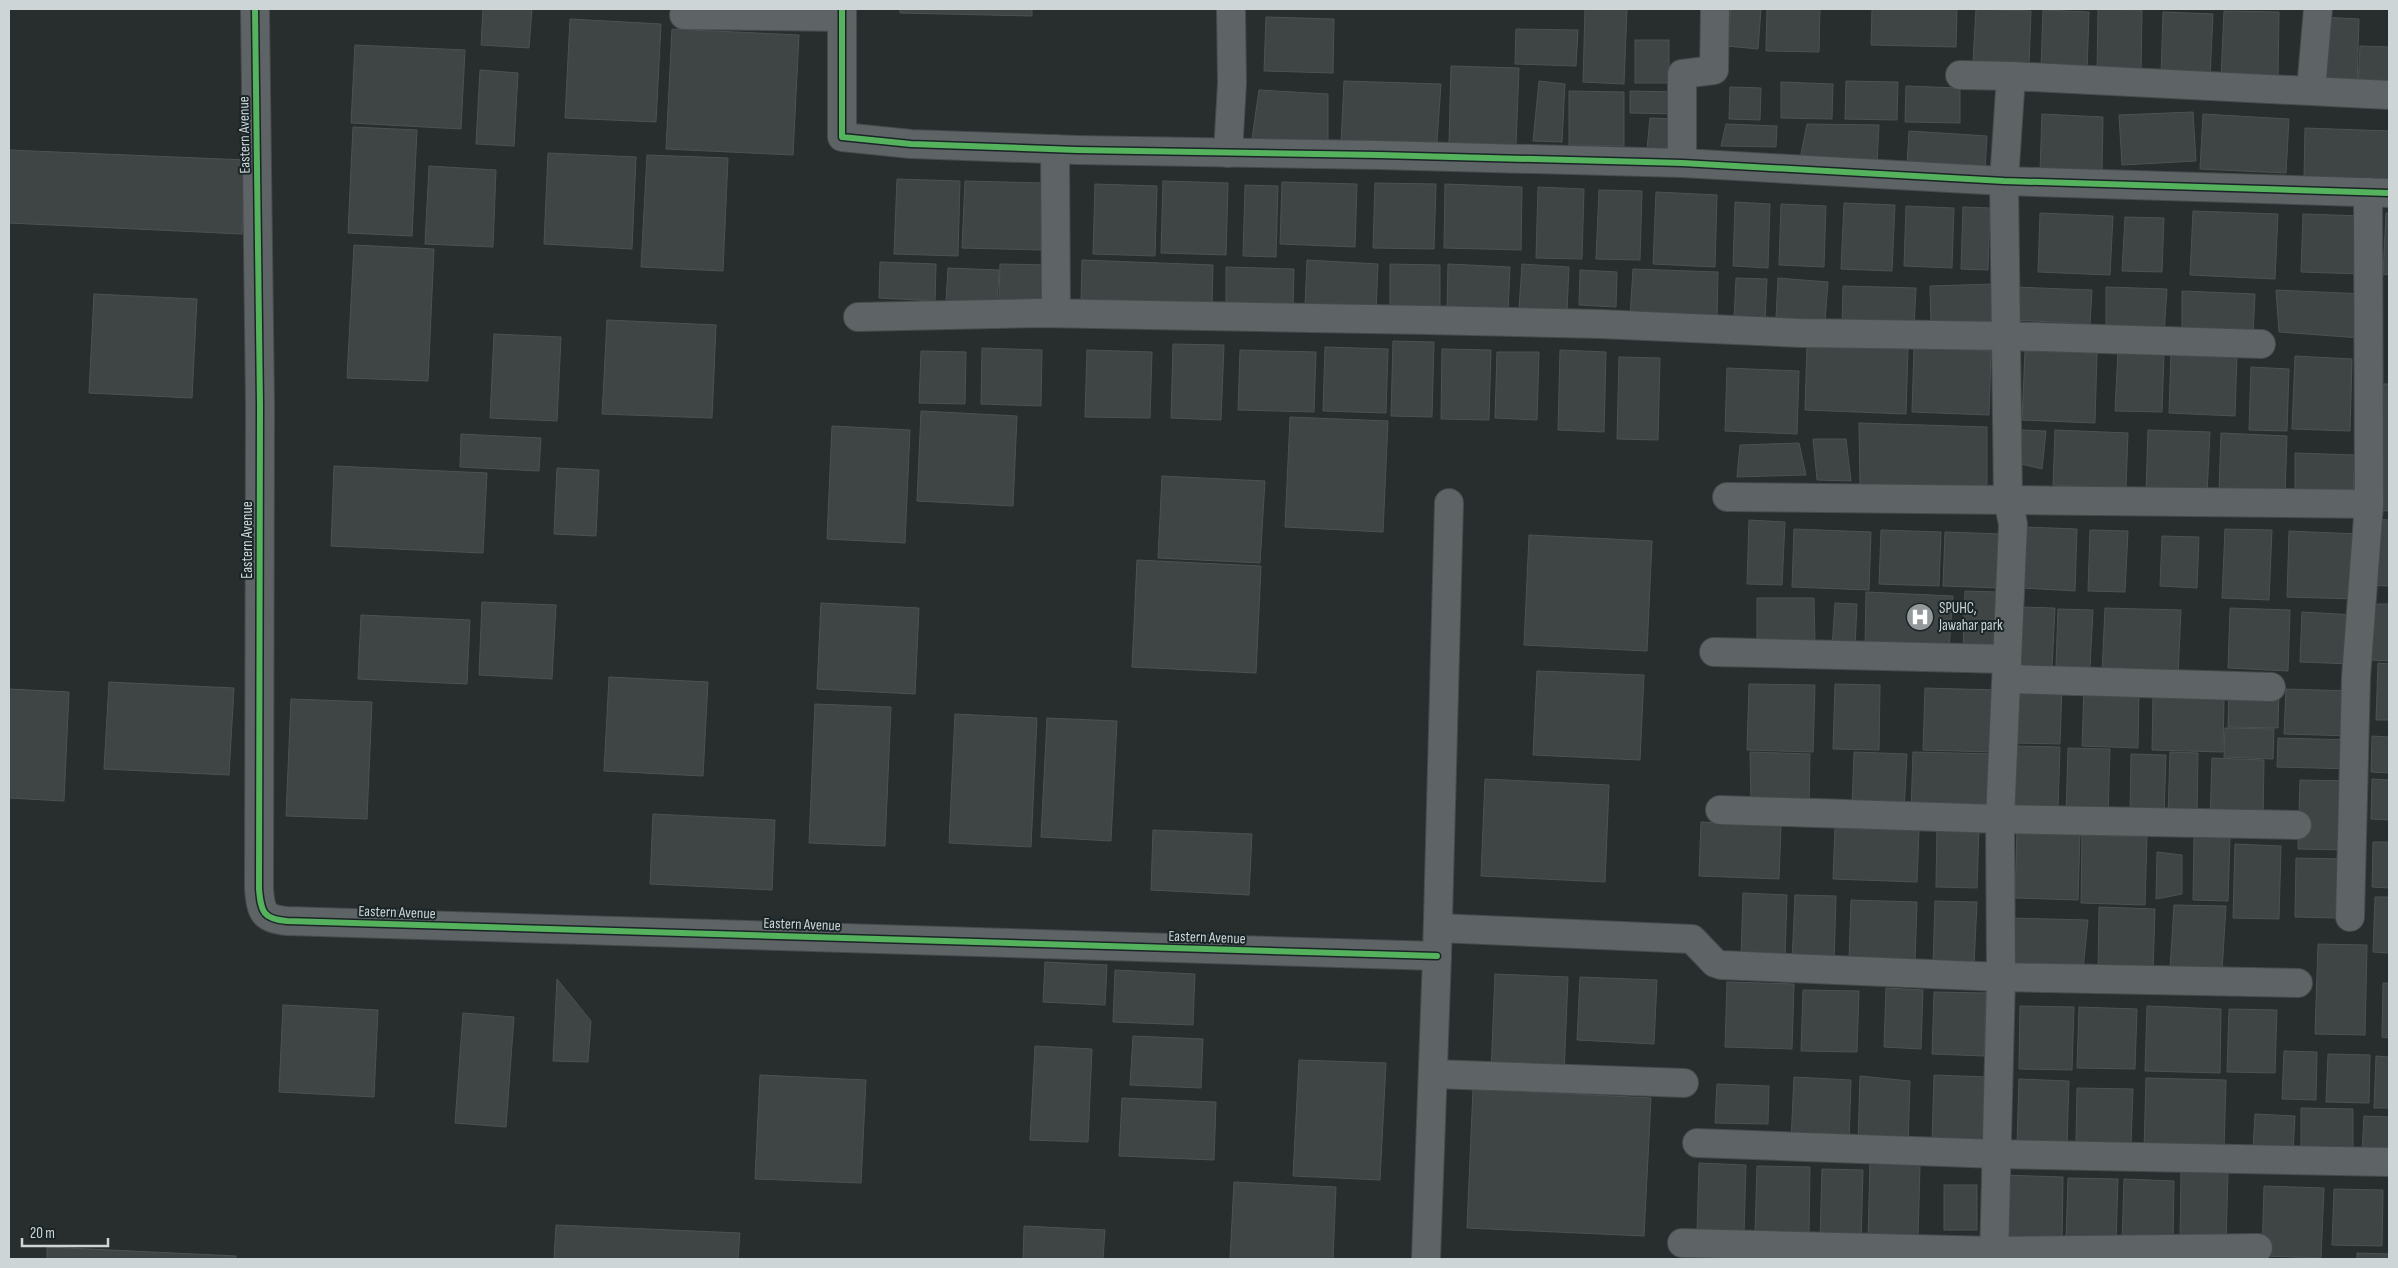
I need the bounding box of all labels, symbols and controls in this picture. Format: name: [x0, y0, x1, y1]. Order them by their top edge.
street label: Eastern Avenue: [234, 96, 255, 174]
street label: Eastern Avenue: [238, 501, 257, 579]
place label: SPUHC, Jawahar park: [1938, 599, 2003, 635]
hospital icon: SPUHC, Jawahar park: [1905, 602, 1935, 632]
street label: Eastern Avenue: [358, 902, 436, 923]
street label: Eastern Avenue: [763, 914, 841, 935]
street label: Eastern Avenue: [1168, 927, 1246, 948]
scale bar: [22, 1216, 109, 1248]
text: 20 m: [30, 1224, 55, 1243]

